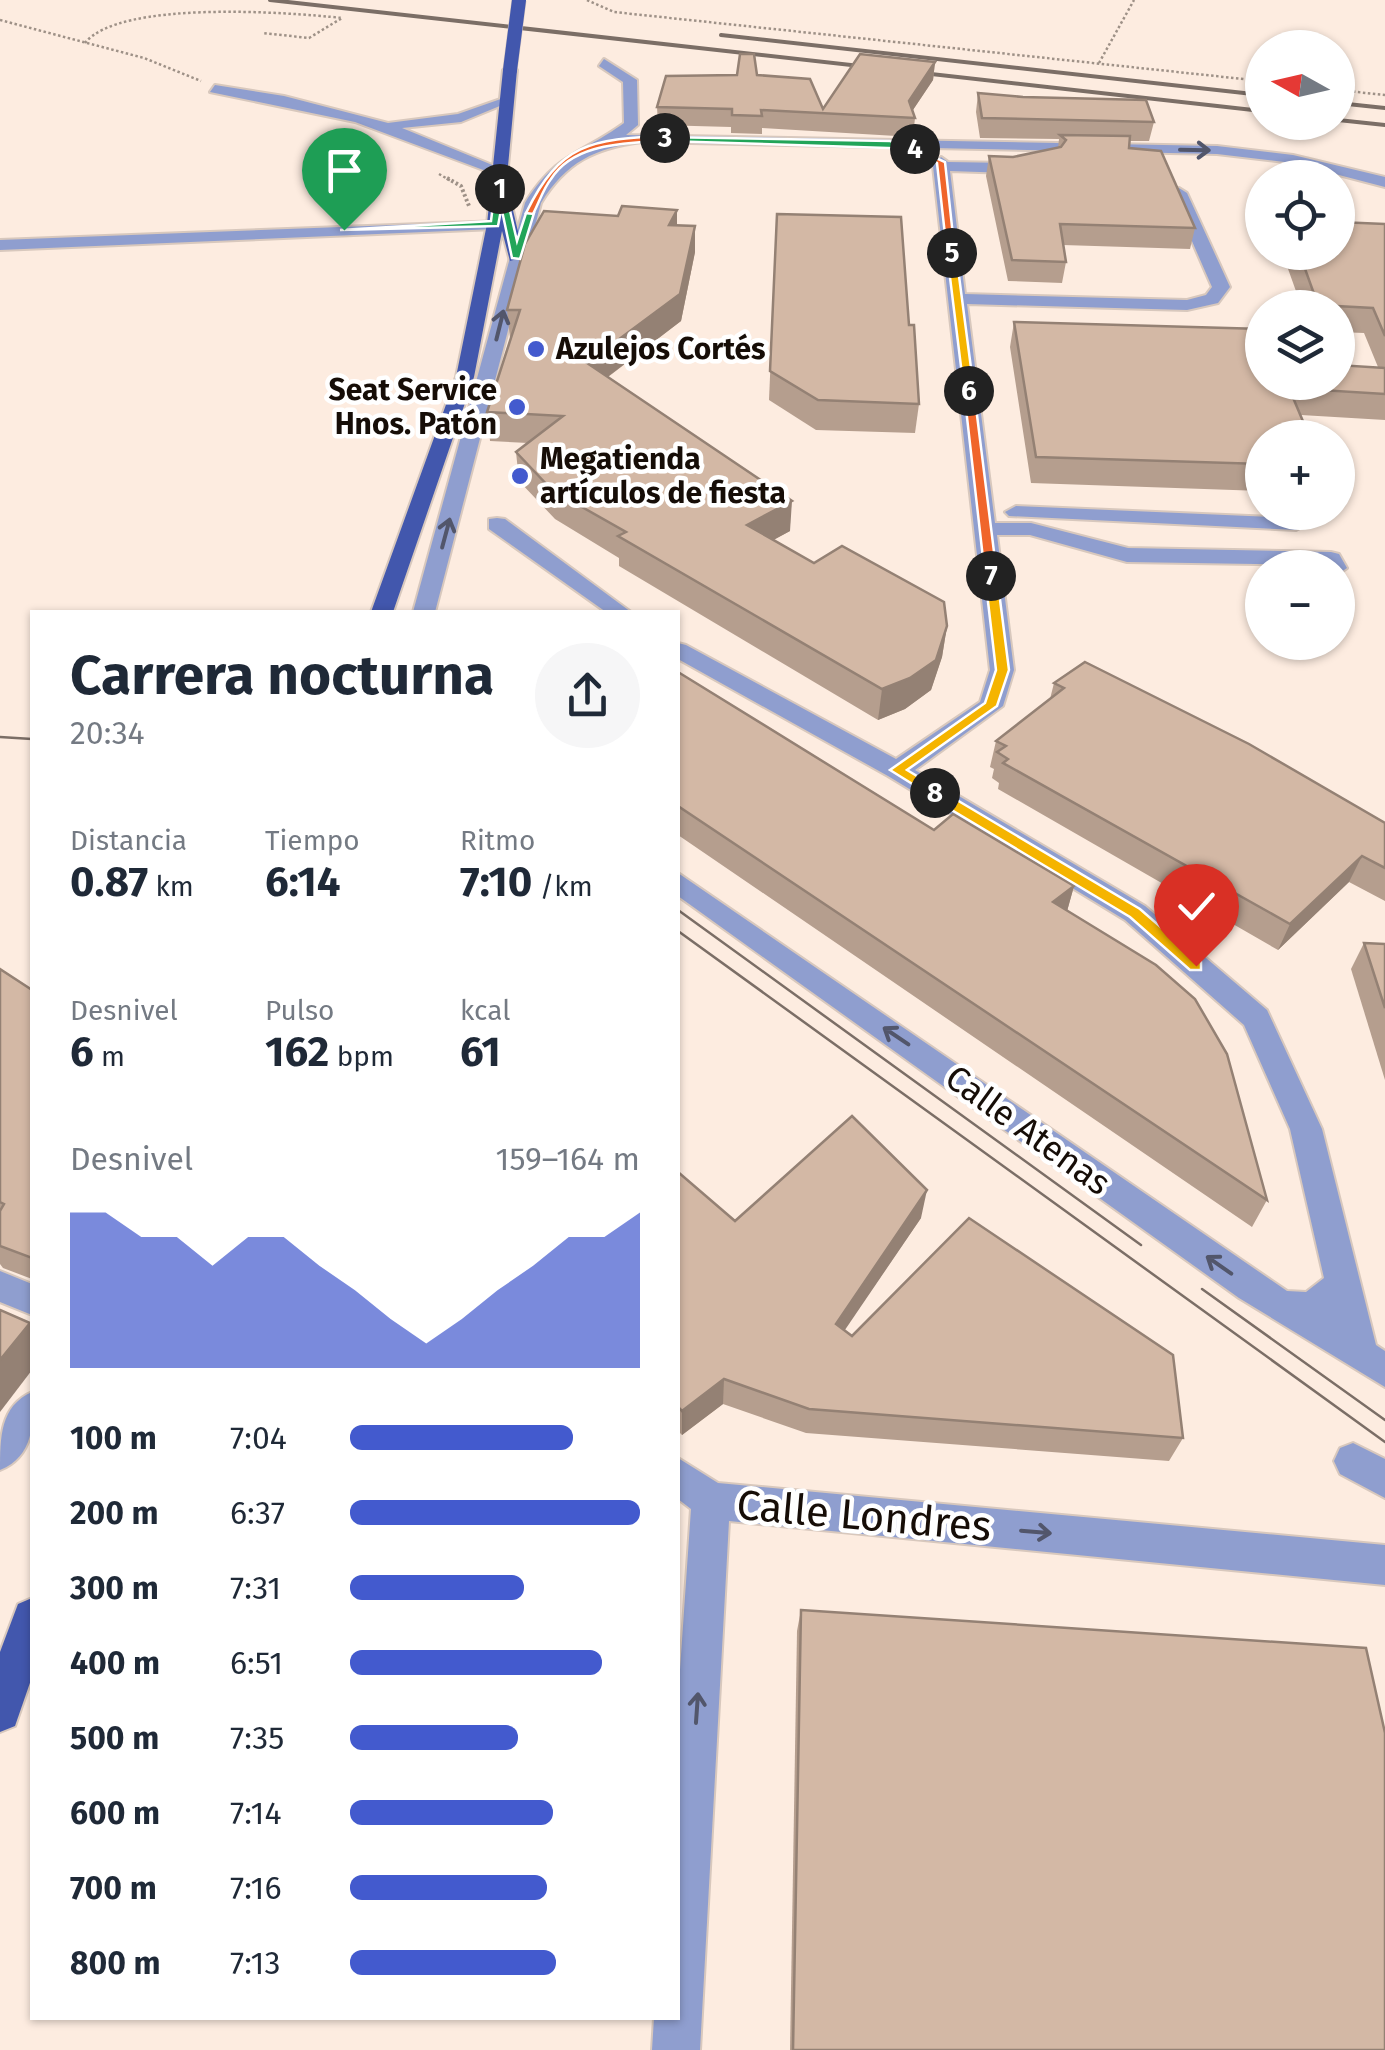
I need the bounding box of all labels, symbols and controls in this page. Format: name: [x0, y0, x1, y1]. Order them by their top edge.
north arrow: [1245, 30, 1355, 140]
map controls: [1245, 30, 1355, 660]
pin: 3: [640, 113, 690, 163]
text: 3: [658, 121, 672, 154]
pin: 4: [890, 124, 940, 174]
pin: [302, 128, 387, 231]
text: 4: [907, 132, 923, 165]
one-way arrow: [1178, 140, 1210, 159]
icon: arrive: [317, 143, 372, 198]
button: locate: [1245, 160, 1355, 270]
pin: 1: [475, 164, 525, 214]
text: 1: [494, 172, 507, 205]
pin: 5: [927, 228, 977, 278]
text: 5: [944, 236, 960, 269]
button: layers: [1245, 290, 1355, 400]
one-way arrow: [492, 310, 510, 342]
place label: Azulejos Cortés: [555, 331, 766, 367]
marker: Azulejos Cortés: [525, 338, 547, 360]
pin: 6: [944, 366, 994, 416]
place label: Seat Service Hnos. Patón: [329, 372, 497, 442]
text: 6: [961, 374, 977, 407]
marker: Seat Service Hnos. Patón: [506, 396, 528, 418]
button: +: [1245, 420, 1355, 530]
place label: Megatienda artículos de fiesta: [540, 441, 786, 511]
marker: Megatienda artículos de fiesta: [509, 465, 531, 487]
one-way arrow: [438, 518, 456, 549]
button: −: [1245, 550, 1355, 660]
pin: 7: [966, 551, 1016, 601]
text: 7: [984, 559, 998, 592]
text: Carrera nocturna: [70, 643, 494, 709]
button: share: [535, 643, 640, 748]
text: 20:34: [70, 714, 145, 752]
pin: 8: [910, 768, 960, 818]
text: 8: [927, 776, 943, 809]
text: Distancia: [70, 824, 187, 857]
text: Tiempo: [265, 824, 360, 857]
text: Ritmo: [460, 824, 535, 857]
text: 0.87: [70, 857, 148, 907]
text: 6:14: [265, 857, 341, 907]
text: 7:10: [460, 857, 532, 907]
pin: [1154, 864, 1239, 967]
text: km: [148, 870, 194, 903]
text: /km: [532, 870, 593, 903]
icon: check: [1169, 879, 1224, 934]
text: Desnivel: [70, 994, 178, 1027]
text: Pulso: [265, 994, 334, 1027]
text: kcal: [460, 994, 510, 1027]
one-way arrow: [883, 1026, 911, 1047]
text: 6: [70, 1027, 94, 1077]
text: 162: [265, 1027, 329, 1077]
text: 61: [460, 1027, 501, 1077]
text: m: [94, 1040, 125, 1073]
text: bpm: [329, 1040, 394, 1073]
street label: Calle Atenas: [937, 1056, 1119, 1204]
text: Desnivel: [70, 1140, 193, 1178]
text: 159–164 m: [496, 1140, 640, 1178]
one-way arrow: [1205, 1254, 1233, 1275]
text: 100 m: [70, 1419, 157, 1457]
text: 7:04: [230, 1419, 287, 1457]
street label: Calle Londres: [734, 1480, 993, 1552]
text: 200 m: [70, 1494, 159, 1532]
text: 6:37: [230, 1494, 285, 1532]
one-way arrow: [1020, 1522, 1052, 1541]
text: 300 m: [70, 1569, 159, 1607]
text: 7:31: [230, 1569, 281, 1607]
text: 400 m: [70, 1644, 160, 1682]
text: 6:51: [230, 1644, 283, 1682]
one-way arrow: [688, 1693, 707, 1725]
text: 500 m: [70, 1719, 159, 1757]
text: 7:35: [230, 1719, 284, 1757]
text: 600 m: [70, 1794, 160, 1832]
text: 7:14: [230, 1794, 282, 1832]
text: 700 m: [70, 1869, 157, 1907]
text: 7:16: [230, 1869, 282, 1907]
text: 800 m: [70, 1944, 161, 1982]
text: 7:13: [230, 1944, 280, 1982]

